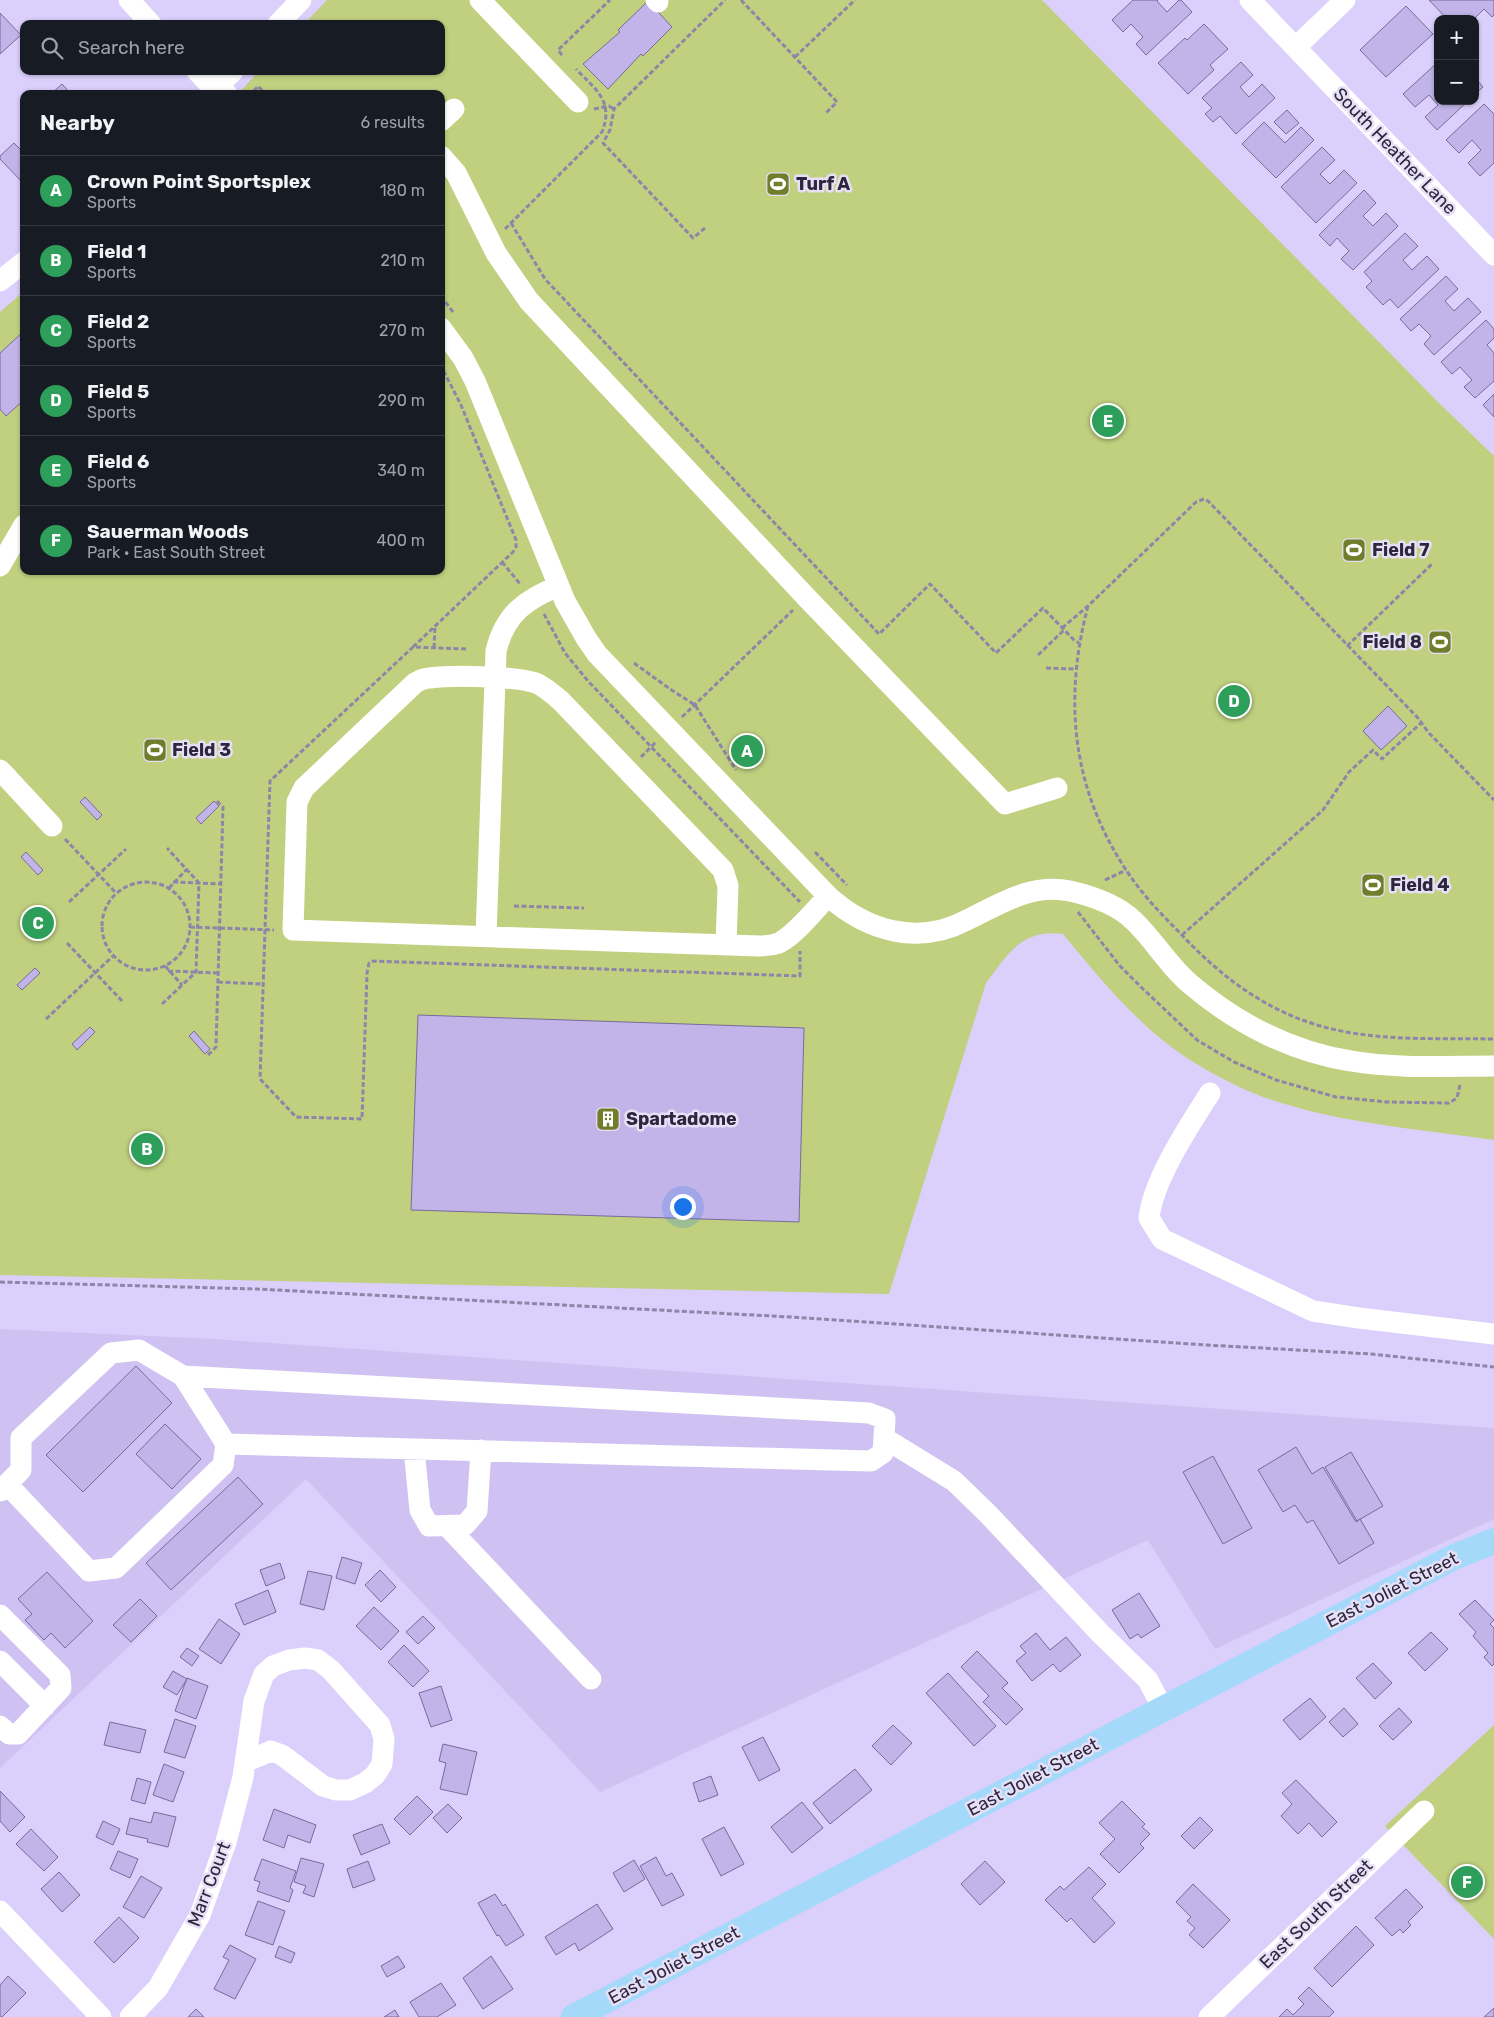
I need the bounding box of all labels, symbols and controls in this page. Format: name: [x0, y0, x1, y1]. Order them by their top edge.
map controls: [1434, 15, 1479, 105]
button: +: [1434, 15, 1479, 60]
search box: [20, 20, 445, 75]
icon: search: [38, 34, 66, 62]
text: Search here: [78, 36, 185, 59]
button: −: [1434, 60, 1479, 105]
street label: South Heather Lane: [1329, 83, 1461, 219]
text: Nearby: [40, 110, 115, 135]
text: 6 results: [360, 113, 425, 132]
text: Crown Point Sportsplex: [87, 170, 311, 193]
sports icon: Turf A: [765, 171, 791, 197]
place label: Turf A: [796, 173, 850, 195]
text: A: [50, 181, 62, 200]
text: 180 m: [380, 181, 425, 200]
text: Sports: [87, 193, 136, 212]
text: Field 1: [87, 240, 146, 263]
text: B: [50, 251, 62, 270]
text: 210 m: [380, 251, 425, 270]
text: Sports: [87, 263, 136, 282]
text: Field 2: [87, 310, 149, 333]
text: C: [50, 321, 62, 340]
text: 270 m: [379, 321, 425, 340]
text: Sports: [87, 333, 136, 352]
text: Field 5: [87, 380, 149, 403]
text: D: [50, 391, 62, 410]
text: 290 m: [378, 391, 425, 410]
pin: E: [1092, 402, 1124, 440]
text: Sports: [87, 403, 136, 422]
text: Field 6: [87, 450, 149, 473]
text: E: [51, 461, 61, 480]
text: 340 m: [377, 461, 425, 480]
text: Sports: [87, 473, 136, 492]
text: Sauerman Woods: [87, 520, 249, 543]
text: F: [51, 531, 61, 550]
text: 400 m: [377, 531, 425, 550]
sports icon: Field 7: [1341, 537, 1367, 563]
place label: Field 7: [1372, 539, 1430, 561]
text: Park · East South Street: [87, 543, 265, 562]
sports icon: Field 8: [1427, 629, 1453, 655]
place label: Field 8: [1363, 631, 1422, 653]
pin: D: [1218, 682, 1250, 720]
pin: A: [731, 732, 763, 770]
sports icon: Field 3: [142, 737, 168, 763]
place label: Field 3: [172, 739, 231, 761]
sports icon: Field 4: [1360, 872, 1386, 898]
place label: Field 4: [1390, 874, 1450, 896]
pin: C: [22, 904, 54, 942]
building icon: Spartadome: [595, 1106, 621, 1132]
place label: Spartadome: [626, 1108, 737, 1130]
pin: B: [131, 1130, 163, 1168]
your location: [670, 1194, 696, 1220]
street label: East Joliet Street: [1322, 1547, 1462, 1633]
street label: East Joliet Street: [964, 1733, 1102, 1821]
street label: Marr Court: [183, 1839, 235, 1929]
street label: East South Street: [1255, 1855, 1377, 1973]
pin: F: [1451, 1863, 1483, 1901]
street label: East Joliet Street: [605, 1921, 743, 2009]

